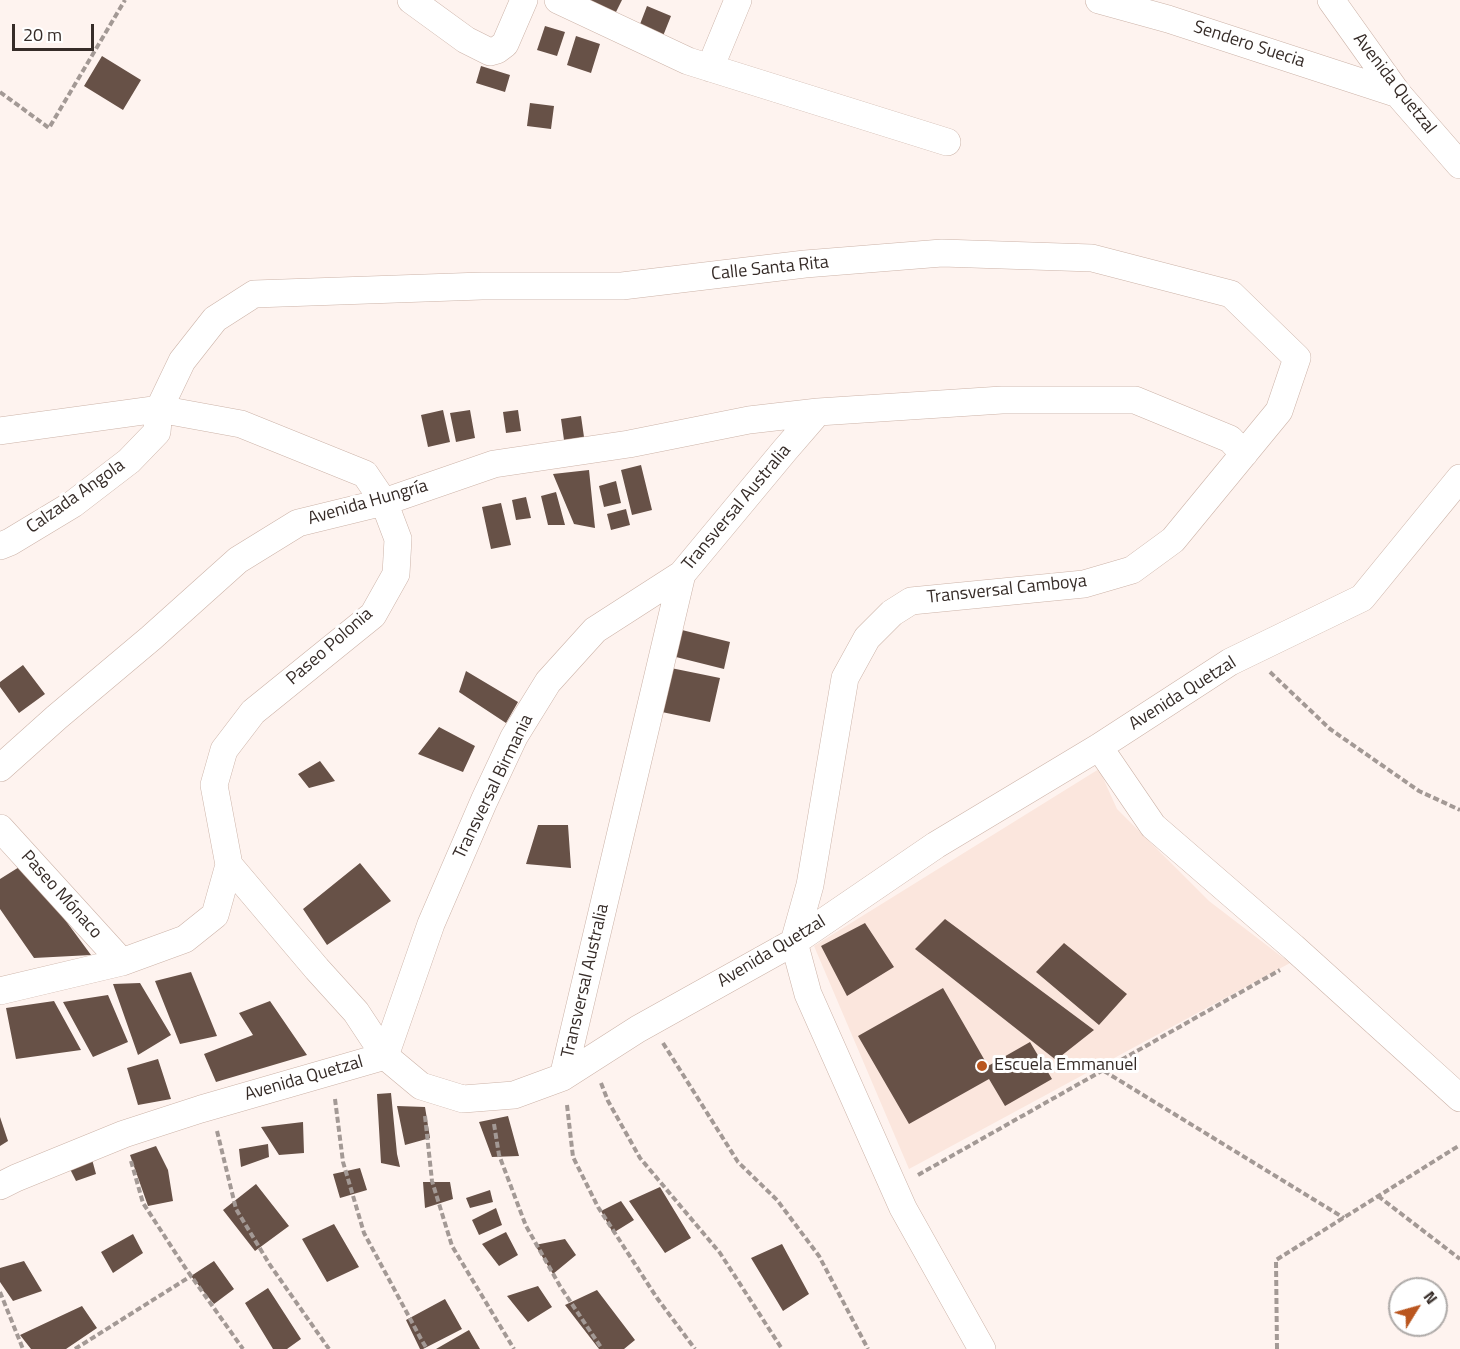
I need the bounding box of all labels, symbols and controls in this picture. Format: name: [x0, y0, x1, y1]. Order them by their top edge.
scale bar: [15, 12, 98, 50]
street label: Sendero Suecia: [1191, 17, 1307, 73]
text: 20 m: [23, 21, 62, 48]
street label: Avenida Quetzal: [1348, 29, 1440, 139]
street label: Calle Santa Rita: [710, 252, 830, 286]
street label: Transversal Australia: [678, 441, 796, 575]
street label: Calzada Angola: [23, 455, 129, 539]
street label: Avenida Hungría: [305, 476, 431, 530]
street label: Transversal Camboya: [926, 571, 1088, 609]
street label: Paseo Polonia: [283, 604, 377, 690]
street label: Avenida Quetzal: [1125, 652, 1241, 736]
street label: Transversal Birmania: [450, 711, 538, 863]
street label: Paseo Mónaco: [16, 847, 106, 943]
street label: Transversal Australia: [558, 902, 614, 1060]
street label: Avenida Quetzal: [714, 911, 830, 993]
street label: Avenida Quetzal: [242, 1052, 366, 1106]
place label: Escuela Emmanuel: [994, 1055, 1137, 1077]
marker: Escuela Emmanuel: [975, 1059, 989, 1073]
north arrow: [1388, 1277, 1448, 1337]
text: N: [1418, 1286, 1444, 1309]

